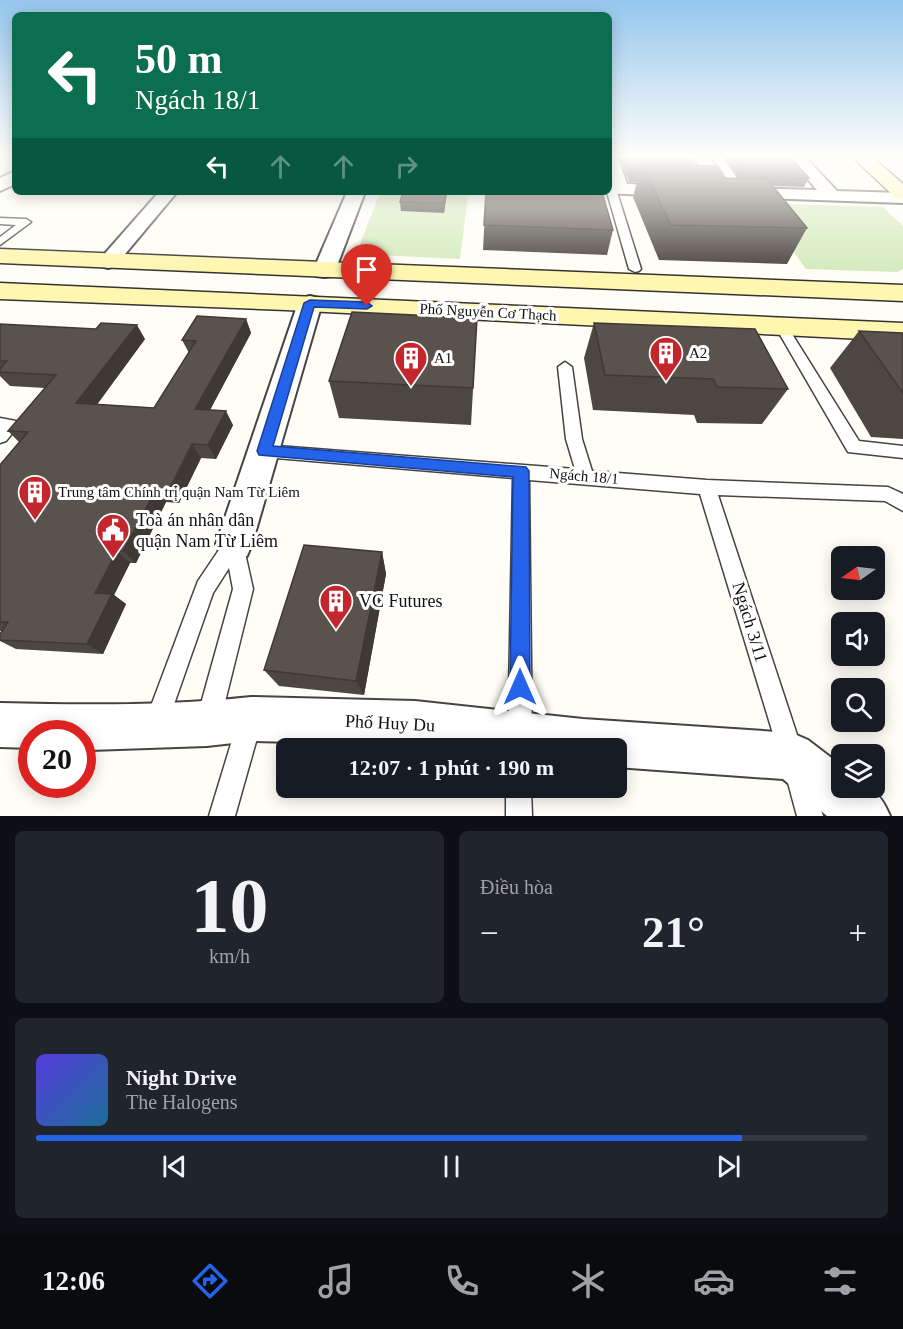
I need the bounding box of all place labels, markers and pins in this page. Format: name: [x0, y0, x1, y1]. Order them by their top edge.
pin: [341, 244, 392, 306]
building icon: A2: [648, 335, 684, 382]
building icon: A1: [393, 340, 429, 387]
place label: A2: [689, 345, 707, 361]
place label: A1: [434, 350, 452, 366]
building icon: Trung tâm Chính trị quận Nam Từ Liêm: [17, 474, 53, 521]
place label: Trung tâm Chính trị quận Nam Từ Liêm: [58, 484, 300, 500]
place label: Toà án nhân dân quận Nam Từ Liêm: [136, 510, 278, 551]
public building icon: Toà án nhân dân quận Nam Từ Liêm: [95, 512, 131, 559]
building icon: VC Futures: [318, 583, 354, 630]
place label: VC Futures: [359, 591, 443, 611]

